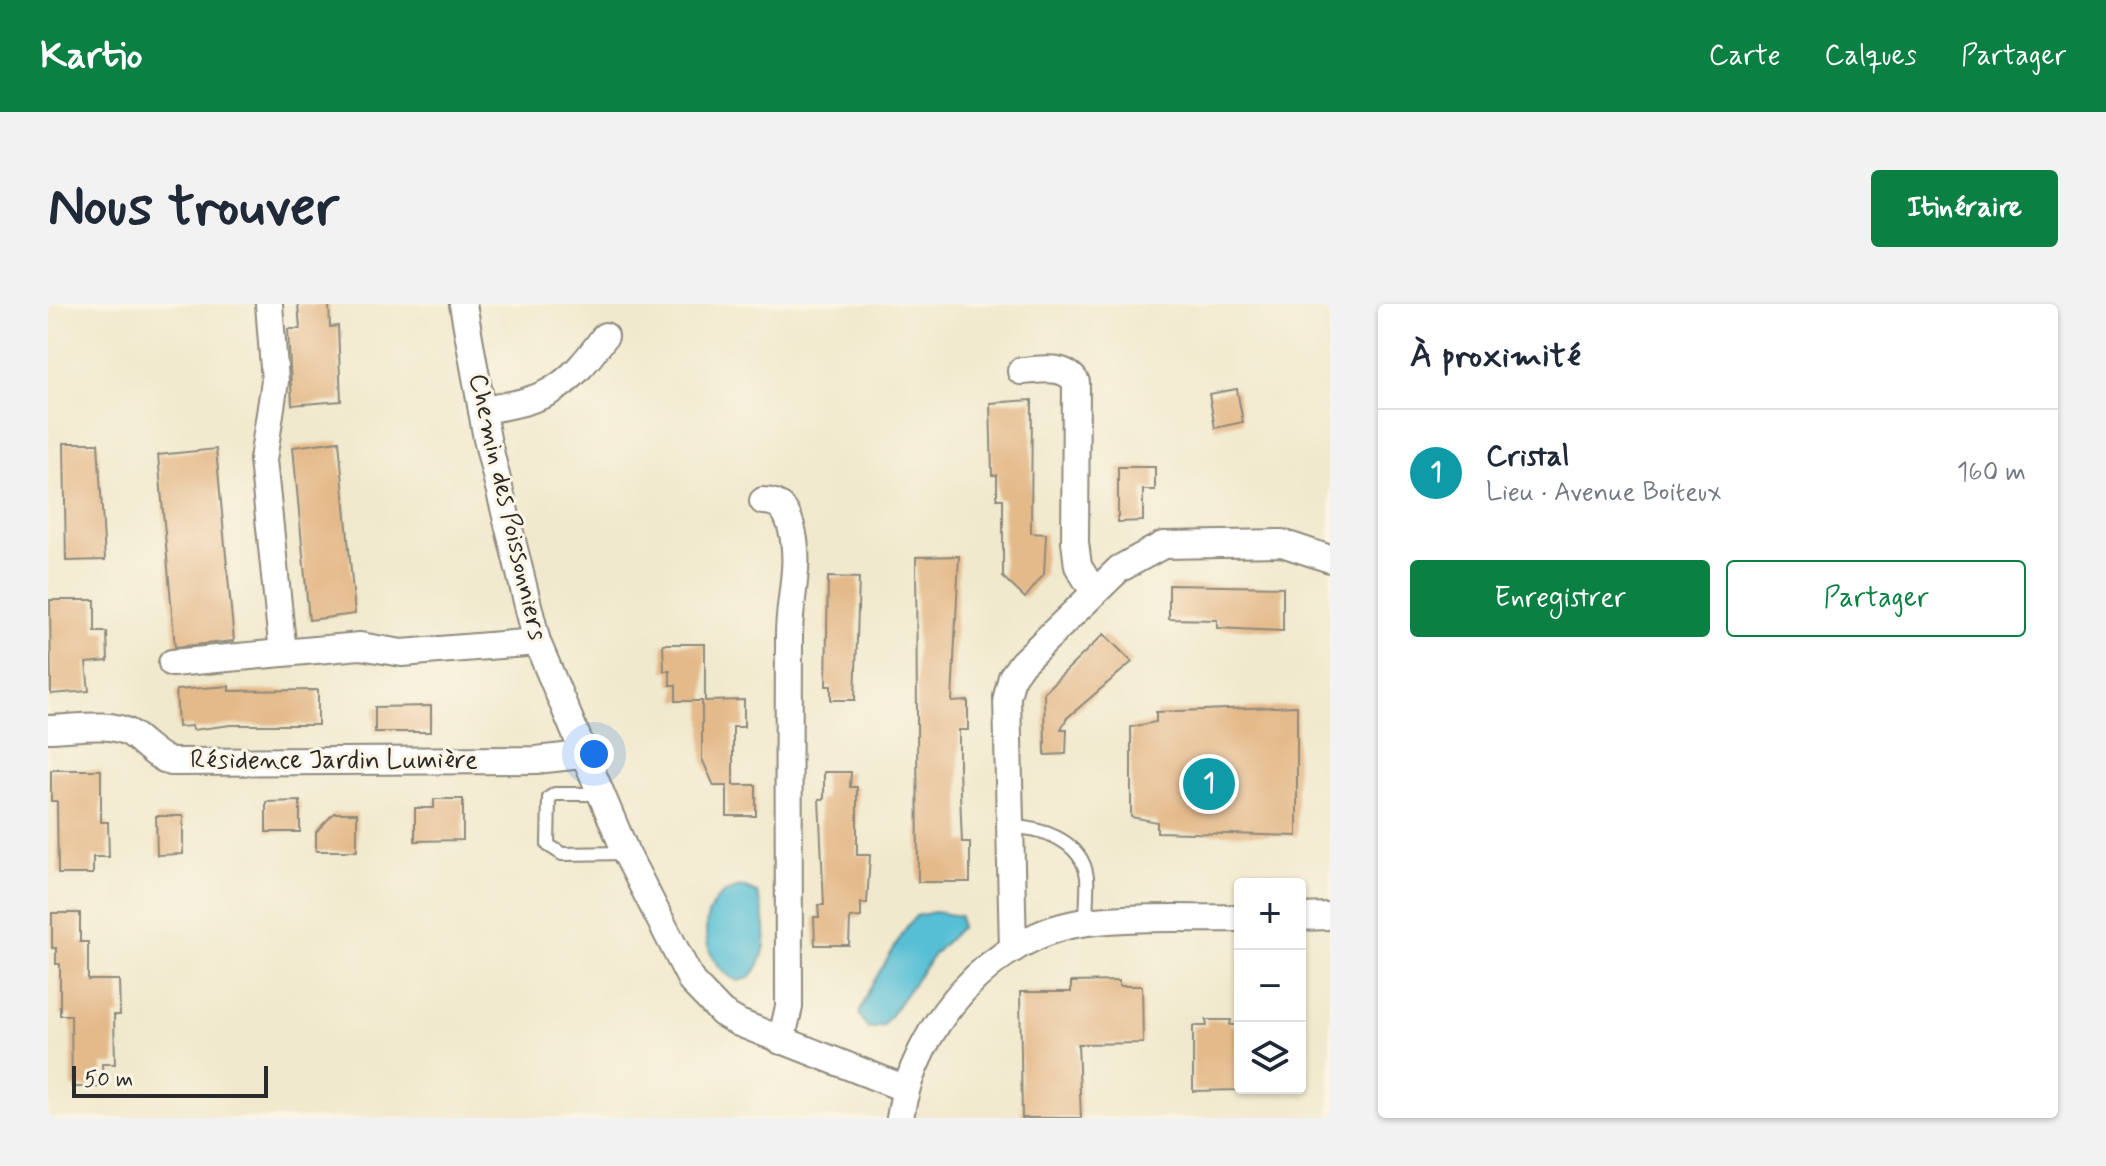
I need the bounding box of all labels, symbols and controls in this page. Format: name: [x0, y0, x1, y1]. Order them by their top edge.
text: Kartio: [40, 32, 143, 81]
text: Carte: [1709, 38, 1781, 75]
text: Calques: [1825, 38, 1917, 75]
text: Partager: [1961, 38, 2066, 75]
button: Itinéraire: [1871, 170, 2058, 247]
text: Nous trouver: [48, 172, 339, 245]
text: À proximité: [1410, 334, 1581, 379]
street label: Chemin des Poissonniers: [460, 370, 554, 644]
text: Cristal: [1486, 437, 1570, 476]
text: 1: [1430, 456, 1442, 490]
text: 160 m: [1957, 456, 2026, 490]
text: Lieu · Avenue Boiteux: [1486, 476, 1721, 510]
button: Enregistrer: [1410, 560, 1710, 637]
button: Partager: [1726, 560, 2026, 637]
your location: [574, 734, 614, 774]
street label: Résidence Jardin Lumière: [190, 744, 478, 778]
pin: 1: [1183, 754, 1235, 814]
map controls: [1234, 878, 1306, 1094]
button: +: [1234, 878, 1306, 950]
button: −: [1234, 950, 1306, 1022]
button: layers: [1234, 1022, 1306, 1094]
scale bar: [72, 1062, 268, 1098]
text: 50 m: [84, 1066, 133, 1094]

